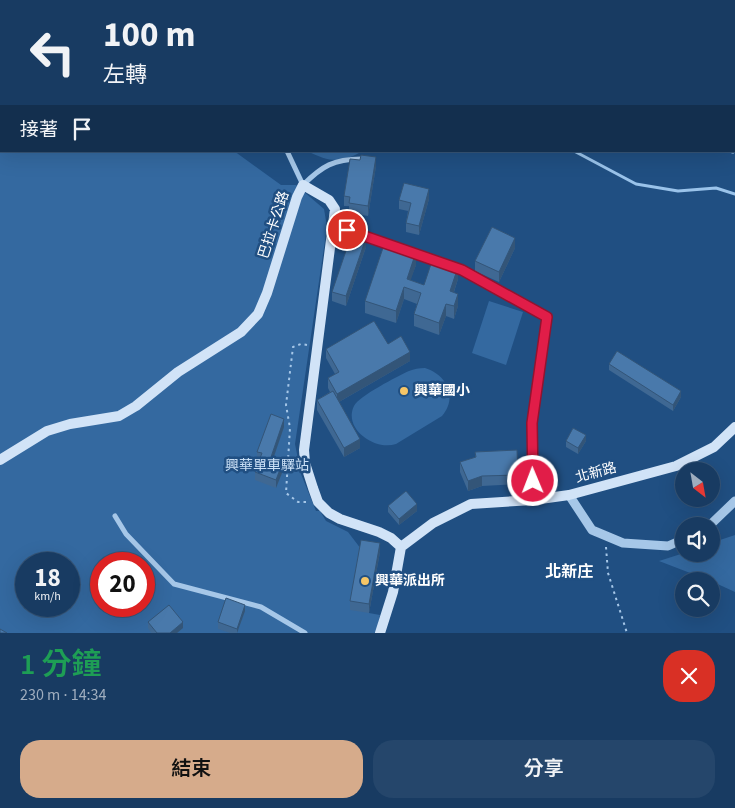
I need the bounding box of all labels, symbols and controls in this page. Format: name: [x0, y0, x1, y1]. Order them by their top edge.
text: 100 m: [103, 10, 195, 60]
icon: left: [20, 20, 85, 85]
text: 左轉: [103, 59, 147, 91]
icon: arrive: [68, 115, 96, 143]
text: 接著: [20, 117, 58, 144]
street label: 巴拉卡公路: [254, 189, 294, 261]
pin: [326, 209, 368, 251]
icon: arrive: [333, 216, 361, 244]
place label: 興華國小: [414, 381, 470, 401]
marker: 興華國小: [398, 385, 410, 397]
position arrow: [506, 454, 558, 506]
park label: 興華單車驛站: [225, 456, 309, 476]
street label: 北新路: [573, 458, 619, 488]
north arrow: [675, 462, 720, 508]
map controls: [675, 462, 720, 617]
button: sound: [675, 517, 720, 562]
speed limit sign: 20: [90, 552, 155, 617]
text: 18: [34, 560, 61, 596]
district label: 北新庄: [545, 561, 593, 583]
place label: 興華派出所: [375, 571, 445, 591]
button: search: [675, 572, 720, 617]
marker: 興華派出所: [359, 575, 371, 587]
text: km/h: [34, 588, 61, 605]
text: 1 分鐘: [20, 643, 101, 686]
button: close: [663, 650, 715, 702]
text: 230 m · 14:34: [20, 684, 107, 706]
button: 結束: [20, 740, 363, 798]
button: 分享: [373, 740, 715, 798]

